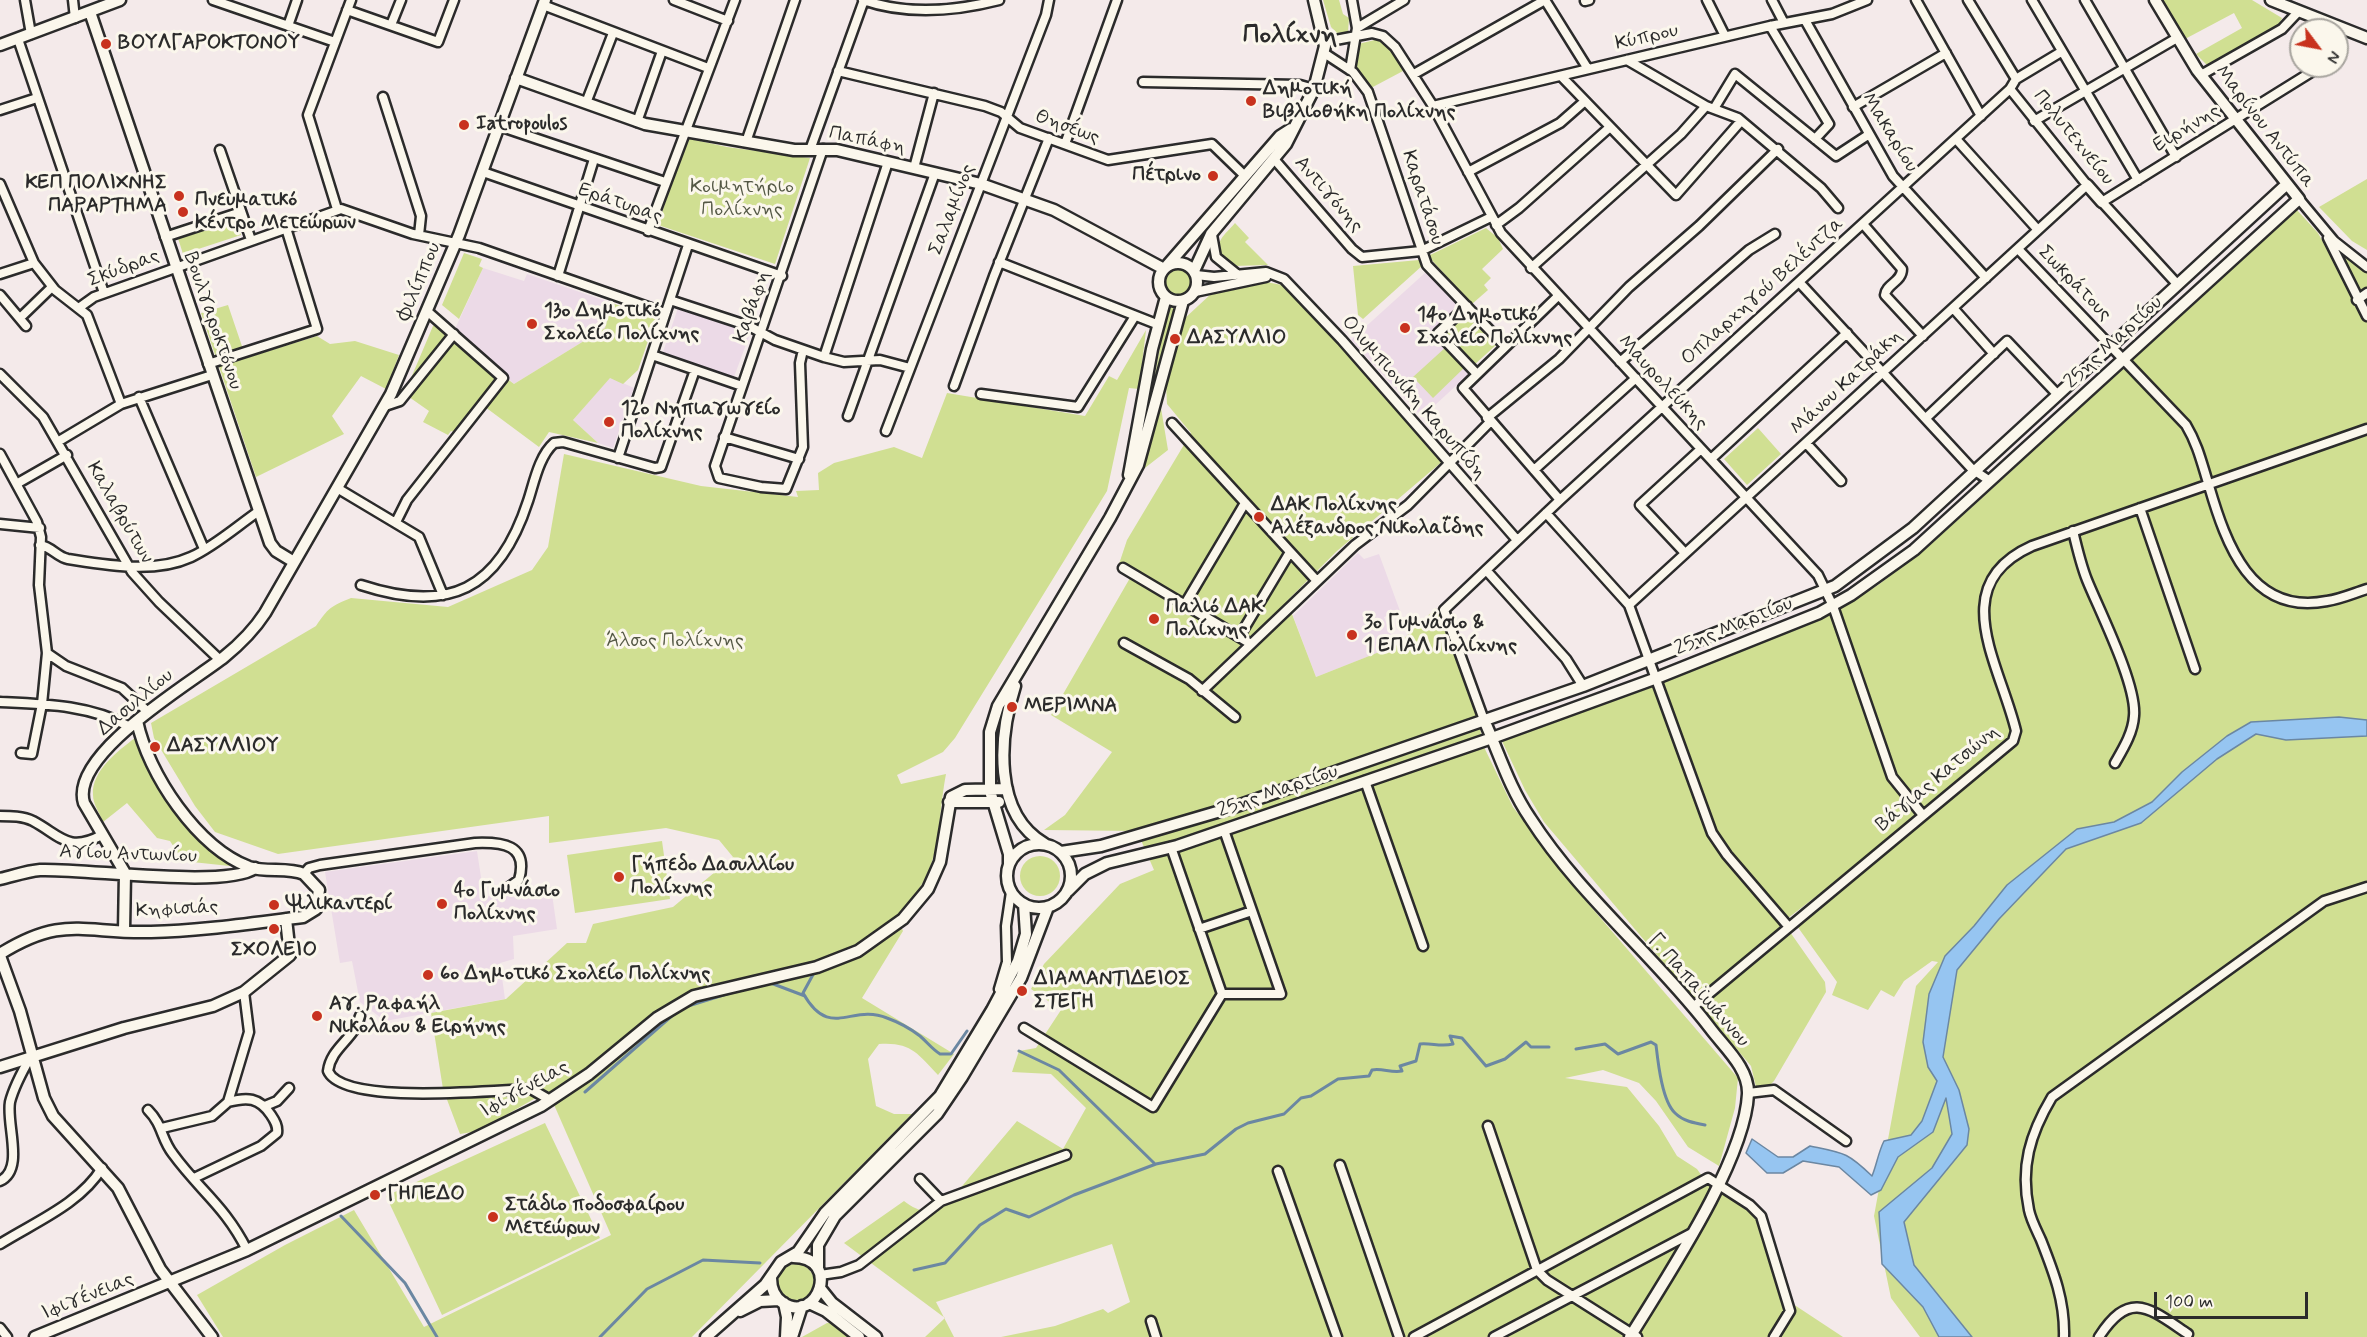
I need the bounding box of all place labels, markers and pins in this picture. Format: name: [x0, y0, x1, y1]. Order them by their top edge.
place label: ΒΟΥΛΓΑΡΟΚΤΟΝΟΥ: [118, 32, 300, 56]
marker: ΒΟΥΛΓΑΡΟΚΤΟΝΟΥ: [99, 37, 113, 51]
place label: Δημοτική Βιβλιοθήκη Πολίχνης: [1263, 78, 1455, 125]
marker: Δημοτική Βιβλιοθήκη Πολίχνης: [1244, 94, 1258, 108]
place label: Iatropoulos: [476, 113, 567, 137]
marker: Iatropoulos: [457, 118, 471, 132]
place label: Πέτρινο: [1132, 164, 1201, 188]
marker: Πέτρινο: [1206, 169, 1220, 183]
place label: ΚΕΠ ΠΟΛΙΧΝΗΣ ΠΑΡΑΡΤΗΜΑ: [26, 172, 167, 219]
marker: ΚΕΠ ΠΟΛΙΧΝΗΣ ΠΑΡΑΡΤΗΜΑ: [172, 189, 186, 203]
place label: Πνευματικό Κέντρο Μετεώρων: [195, 189, 356, 236]
marker: Πνευματικό Κέντρο Μετεώρων: [176, 205, 190, 219]
place label: 13ο Δημοτικό Σχολείο Πολίχνης: [544, 300, 699, 347]
place label: 14ο Δημοτικό Σχολείο Πολίχνης: [1417, 304, 1572, 351]
marker: 13ο Δημοτικό Σχολείο Πολίχνης: [525, 317, 539, 331]
marker: 14ο Δημοτικό Σχολείο Πολίχνης: [1398, 321, 1412, 335]
place label: ΔΑΣΥΛΛΙΟ: [1187, 327, 1286, 351]
marker: ΔΑΣΥΛΛΙΟ: [1168, 332, 1182, 346]
place label: 12ο Νηπιαγωγείο Πολίχνης: [621, 398, 780, 445]
marker: 12ο Νηπιαγωγείο Πολίχνης: [602, 415, 616, 429]
place label: ΔΑΚ Πολίχνης Αλέξανδρος Νικολαΐδης: [1271, 494, 1483, 541]
marker: ΔΑΚ Πολίχνης Αλέξανδρος Νικολαΐδης: [1252, 510, 1266, 524]
place label: Παλιό ΔΑΚ Πολίχνης: [1166, 596, 1263, 643]
marker: Παλιό ΔΑΚ Πολίχνης: [1147, 612, 1161, 626]
place label: 3ο Γυμνάσιο & 1 ΕΠΑΛ Πολίχνης: [1364, 612, 1517, 659]
marker: 3ο Γυμνάσιο & 1 ΕΠΑΛ Πολίχνης: [1345, 628, 1359, 642]
place label: ΜΕΡΙΜΝΑ: [1024, 695, 1117, 719]
marker: ΜΕΡΙΜΝΑ: [1005, 700, 1019, 714]
place label: ΔΑΣΥΛΛΙΟΥ: [167, 735, 279, 759]
marker: ΔΑΣΥΛΛΙΟΥ: [148, 740, 162, 754]
place label: Γήπεδο Δασυλλίου Πολίχνης: [631, 854, 794, 901]
marker: Γήπεδο Δασυλλίου Πολίχνης: [612, 870, 626, 884]
place label: 4ο Γυμνάσιο Πολίχνης: [454, 880, 560, 927]
place label: Ψιλικαντερί: [286, 893, 392, 917]
marker: 4ο Γυμνάσιο Πολίχνης: [435, 897, 449, 911]
marker: Ψιλικαντερί: [267, 898, 281, 912]
marker: ΣΧΟΛΕΙΟ: [267, 922, 281, 936]
place label: ΣΧΟΛΕΙΟ: [231, 939, 317, 963]
place label: 6ο Δημοτικό Σχολείο Πολίχνης: [440, 963, 710, 987]
marker: 6ο Δημοτικό Σχολείο Πολίχνης: [421, 968, 435, 982]
place label: ΔΙΑΜΑΝΤΙΔΕΙΟΣ ΣΤΕΓΗ: [1034, 968, 1190, 1015]
marker: ΔΙΑΜΑΝΤΙΔΕΙΟΣ ΣΤΕΓΗ: [1015, 984, 1029, 998]
place label: Αγ. Ραφαήλ Νικολάου & Ειρήνης: [329, 993, 506, 1040]
marker: Αγ. Ραφαήλ Νικολάου & Ειρήνης: [310, 1009, 324, 1023]
place label: ΓΗΠΕΔΟ: [387, 1183, 465, 1207]
marker: ΓΗΠΕΔΟ: [368, 1188, 382, 1202]
place label: Στάδιο ποδοσφαίρου Μετεώρων: [505, 1194, 684, 1241]
marker: Στάδιο ποδοσφαίρου Μετεώρων: [486, 1210, 500, 1224]

